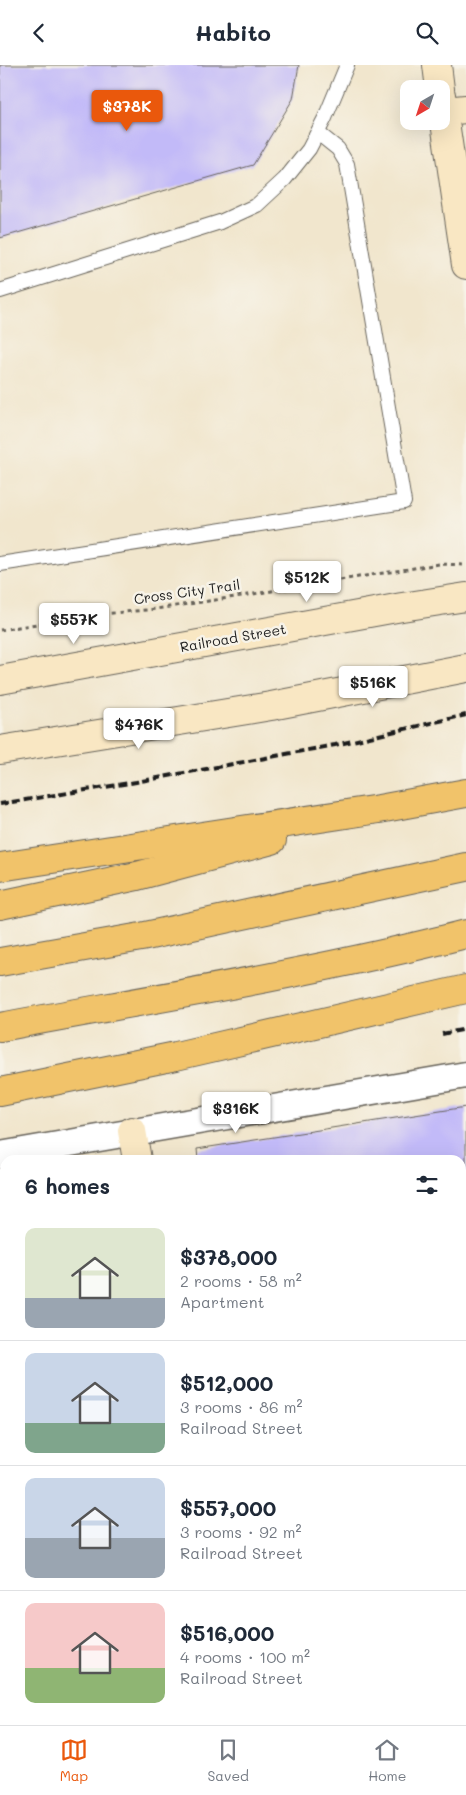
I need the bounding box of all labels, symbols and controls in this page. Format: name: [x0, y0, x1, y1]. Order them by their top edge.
text: Habito: [195, 18, 271, 47]
icon: back: [25, 19, 53, 47]
icon: search: [413, 19, 441, 47]
north arrow: [400, 80, 450, 130]
map controls: [400, 80, 450, 130]
pin: $378K: [92, 89, 162, 132]
text: $378K: [103, 95, 151, 116]
pin: $512K: [272, 561, 342, 603]
text: $512K: [284, 566, 330, 587]
street label: Cross City Trail: [133, 575, 241, 608]
pin: $557K: [39, 603, 109, 645]
text: $557K: [50, 608, 98, 629]
street label: Railroad Street: [178, 619, 287, 656]
pin: $516K: [338, 665, 408, 708]
text: $516K: [350, 671, 396, 692]
pin: $476K: [104, 707, 174, 750]
text: $476K: [114, 713, 164, 734]
pin: $316K: [201, 1091, 271, 1134]
text: $316K: [213, 1097, 259, 1118]
icon: filters: [413, 1171, 441, 1199]
text: 6 homes: [25, 1172, 110, 1199]
text: $378,000: [180, 1243, 277, 1270]
icon: home: [65, 1248, 125, 1308]
text: 2 rooms · 58 m²: [180, 1270, 302, 1291]
text: Apartment: [180, 1291, 265, 1312]
text: $512,000: [180, 1369, 273, 1396]
icon: home: [65, 1373, 125, 1433]
text: 3 rooms · 86 m²: [180, 1396, 303, 1417]
text: Railroad Street: [180, 1417, 303, 1438]
text: $557,000: [180, 1494, 276, 1521]
icon: home: [65, 1498, 125, 1558]
text: 3 rooms · 92 m²: [180, 1521, 302, 1542]
text: Railroad Street: [180, 1542, 303, 1563]
text: $516,000: [180, 1619, 274, 1646]
icon: home: [65, 1623, 125, 1683]
text: 4 rooms · 100 m²: [180, 1646, 310, 1667]
text: Railroad Street: [180, 1667, 303, 1688]
tab: Map: [60, 1736, 88, 1785]
tab: Saved: [207, 1736, 249, 1785]
tab: Home: [368, 1736, 406, 1785]

